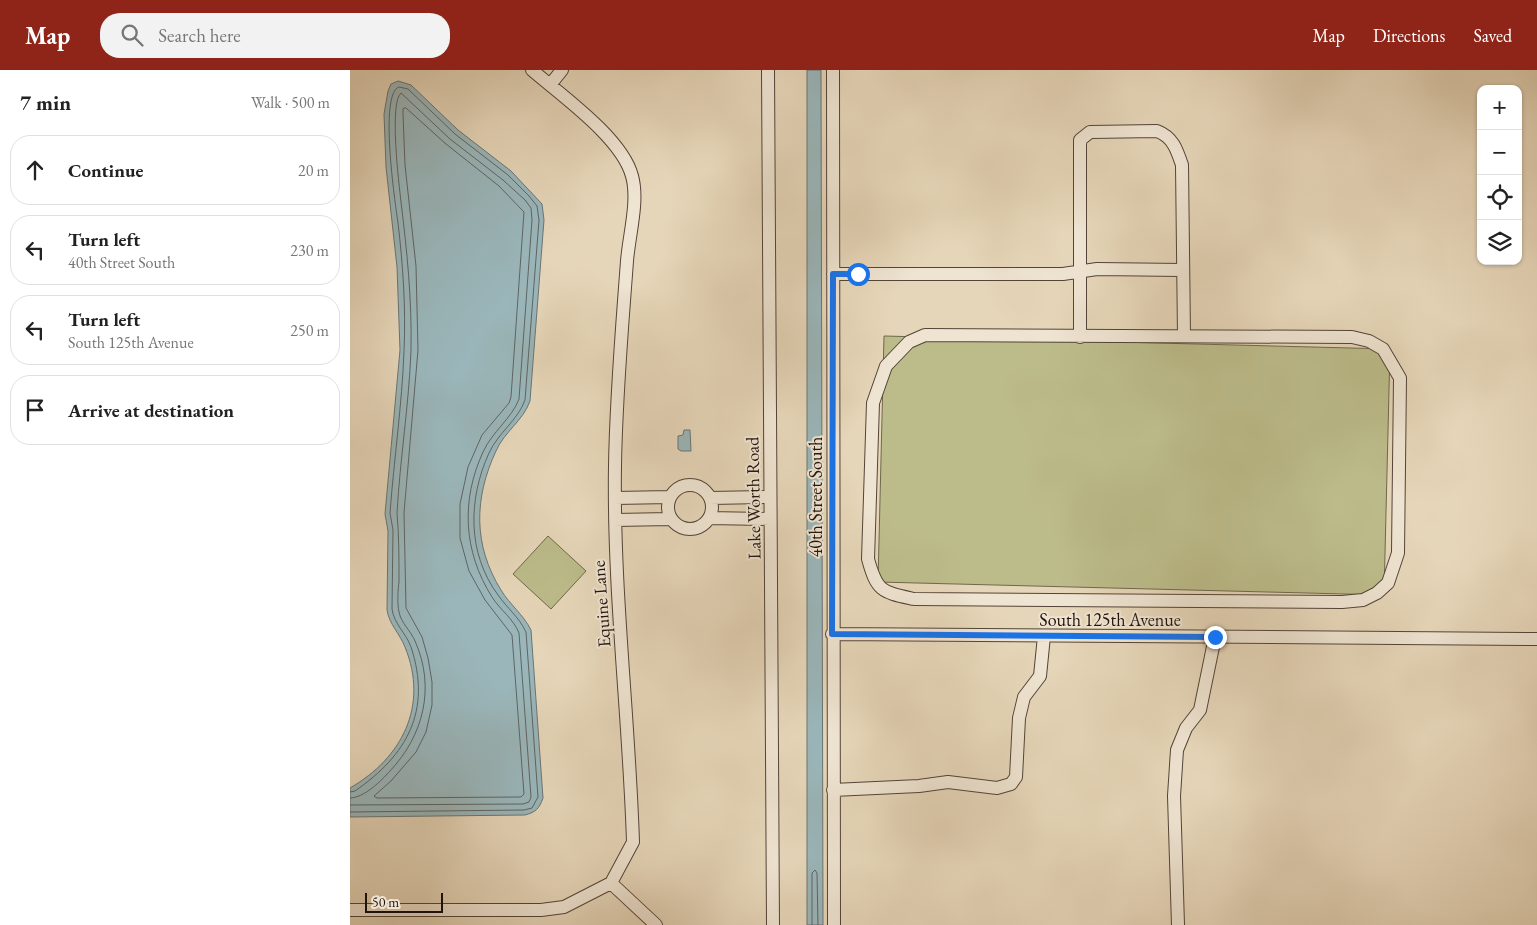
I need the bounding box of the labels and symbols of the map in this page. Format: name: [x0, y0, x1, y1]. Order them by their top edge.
route start: [847, 263, 870, 286]
street label: Lake Worth Road: [740, 436, 766, 559]
street label: 40th Street South: [804, 437, 827, 557]
street label: Equine Lane: [586, 560, 616, 648]
street label: South 125th Avenue: [1039, 608, 1181, 631]
route end: [1204, 626, 1227, 649]
scale bar: [365, 890, 442, 913]

